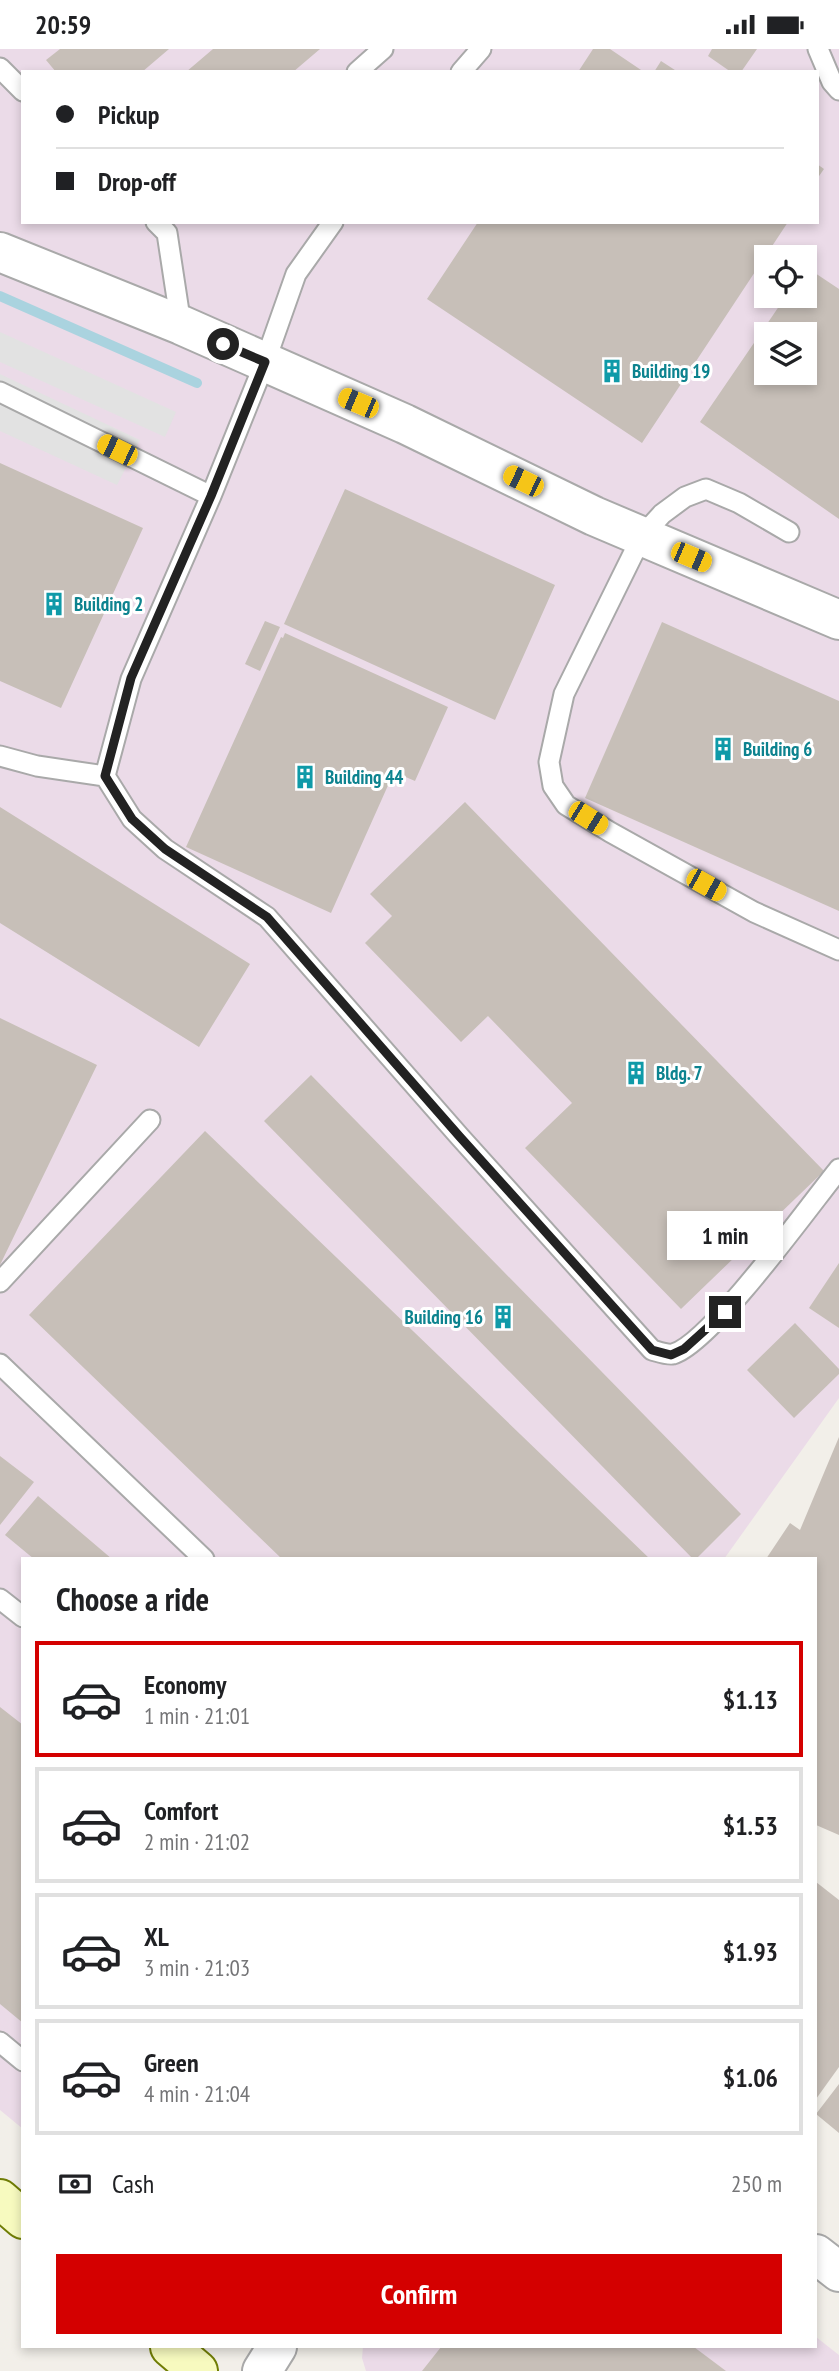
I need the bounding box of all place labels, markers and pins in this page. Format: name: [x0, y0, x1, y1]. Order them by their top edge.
building icon: Building 19: [598, 357, 626, 385]
place label: Building 19: [632, 359, 710, 383]
building icon: Building 2: [40, 590, 68, 618]
place label: Building 2: [74, 592, 143, 616]
building icon: Building 6: [709, 735, 737, 763]
place label: Building 6: [743, 737, 812, 761]
building icon: Building 44: [291, 763, 319, 791]
place label: Building 44: [325, 765, 403, 789]
building icon: Bldg. 7: [622, 1059, 650, 1087]
place label: Bldg. 7: [656, 1061, 703, 1085]
building icon: Building 16: [489, 1303, 517, 1331]
place label: Building 16: [405, 1305, 483, 1329]

